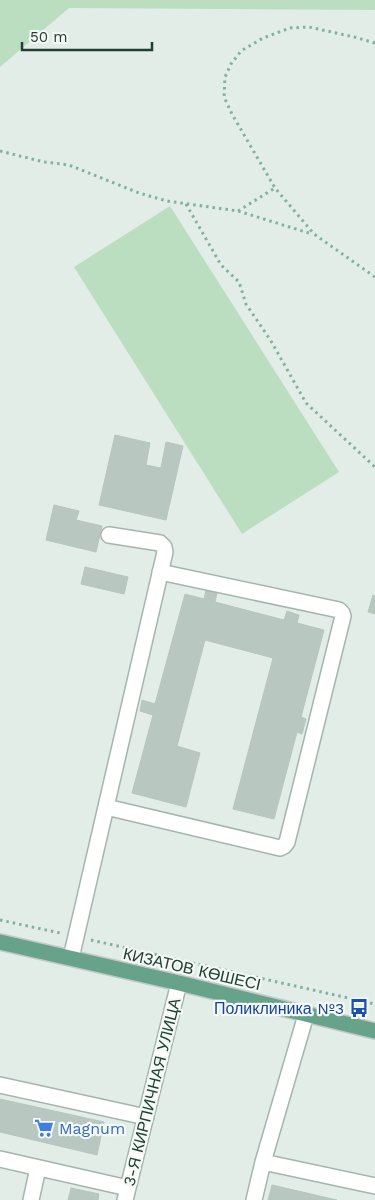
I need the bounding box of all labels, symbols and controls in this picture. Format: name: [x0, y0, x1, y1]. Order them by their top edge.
scale bar: [22, 20, 152, 52]
text: 50 m: [30, 28, 67, 46]
street label: КИЗАТОВ КӨШЕСІ: [121, 944, 263, 994]
street label: 3-Я КИРПИЧНАЯ УЛИЦА: [119, 996, 185, 1188]
bus stop icon: Поликлиника №3: [348, 997, 370, 1019]
place label: Поликлиника №3: [214, 999, 344, 1018]
supermarket icon: Magnum: [33, 1117, 55, 1139]
place label: Magnum: [59, 1119, 125, 1138]

